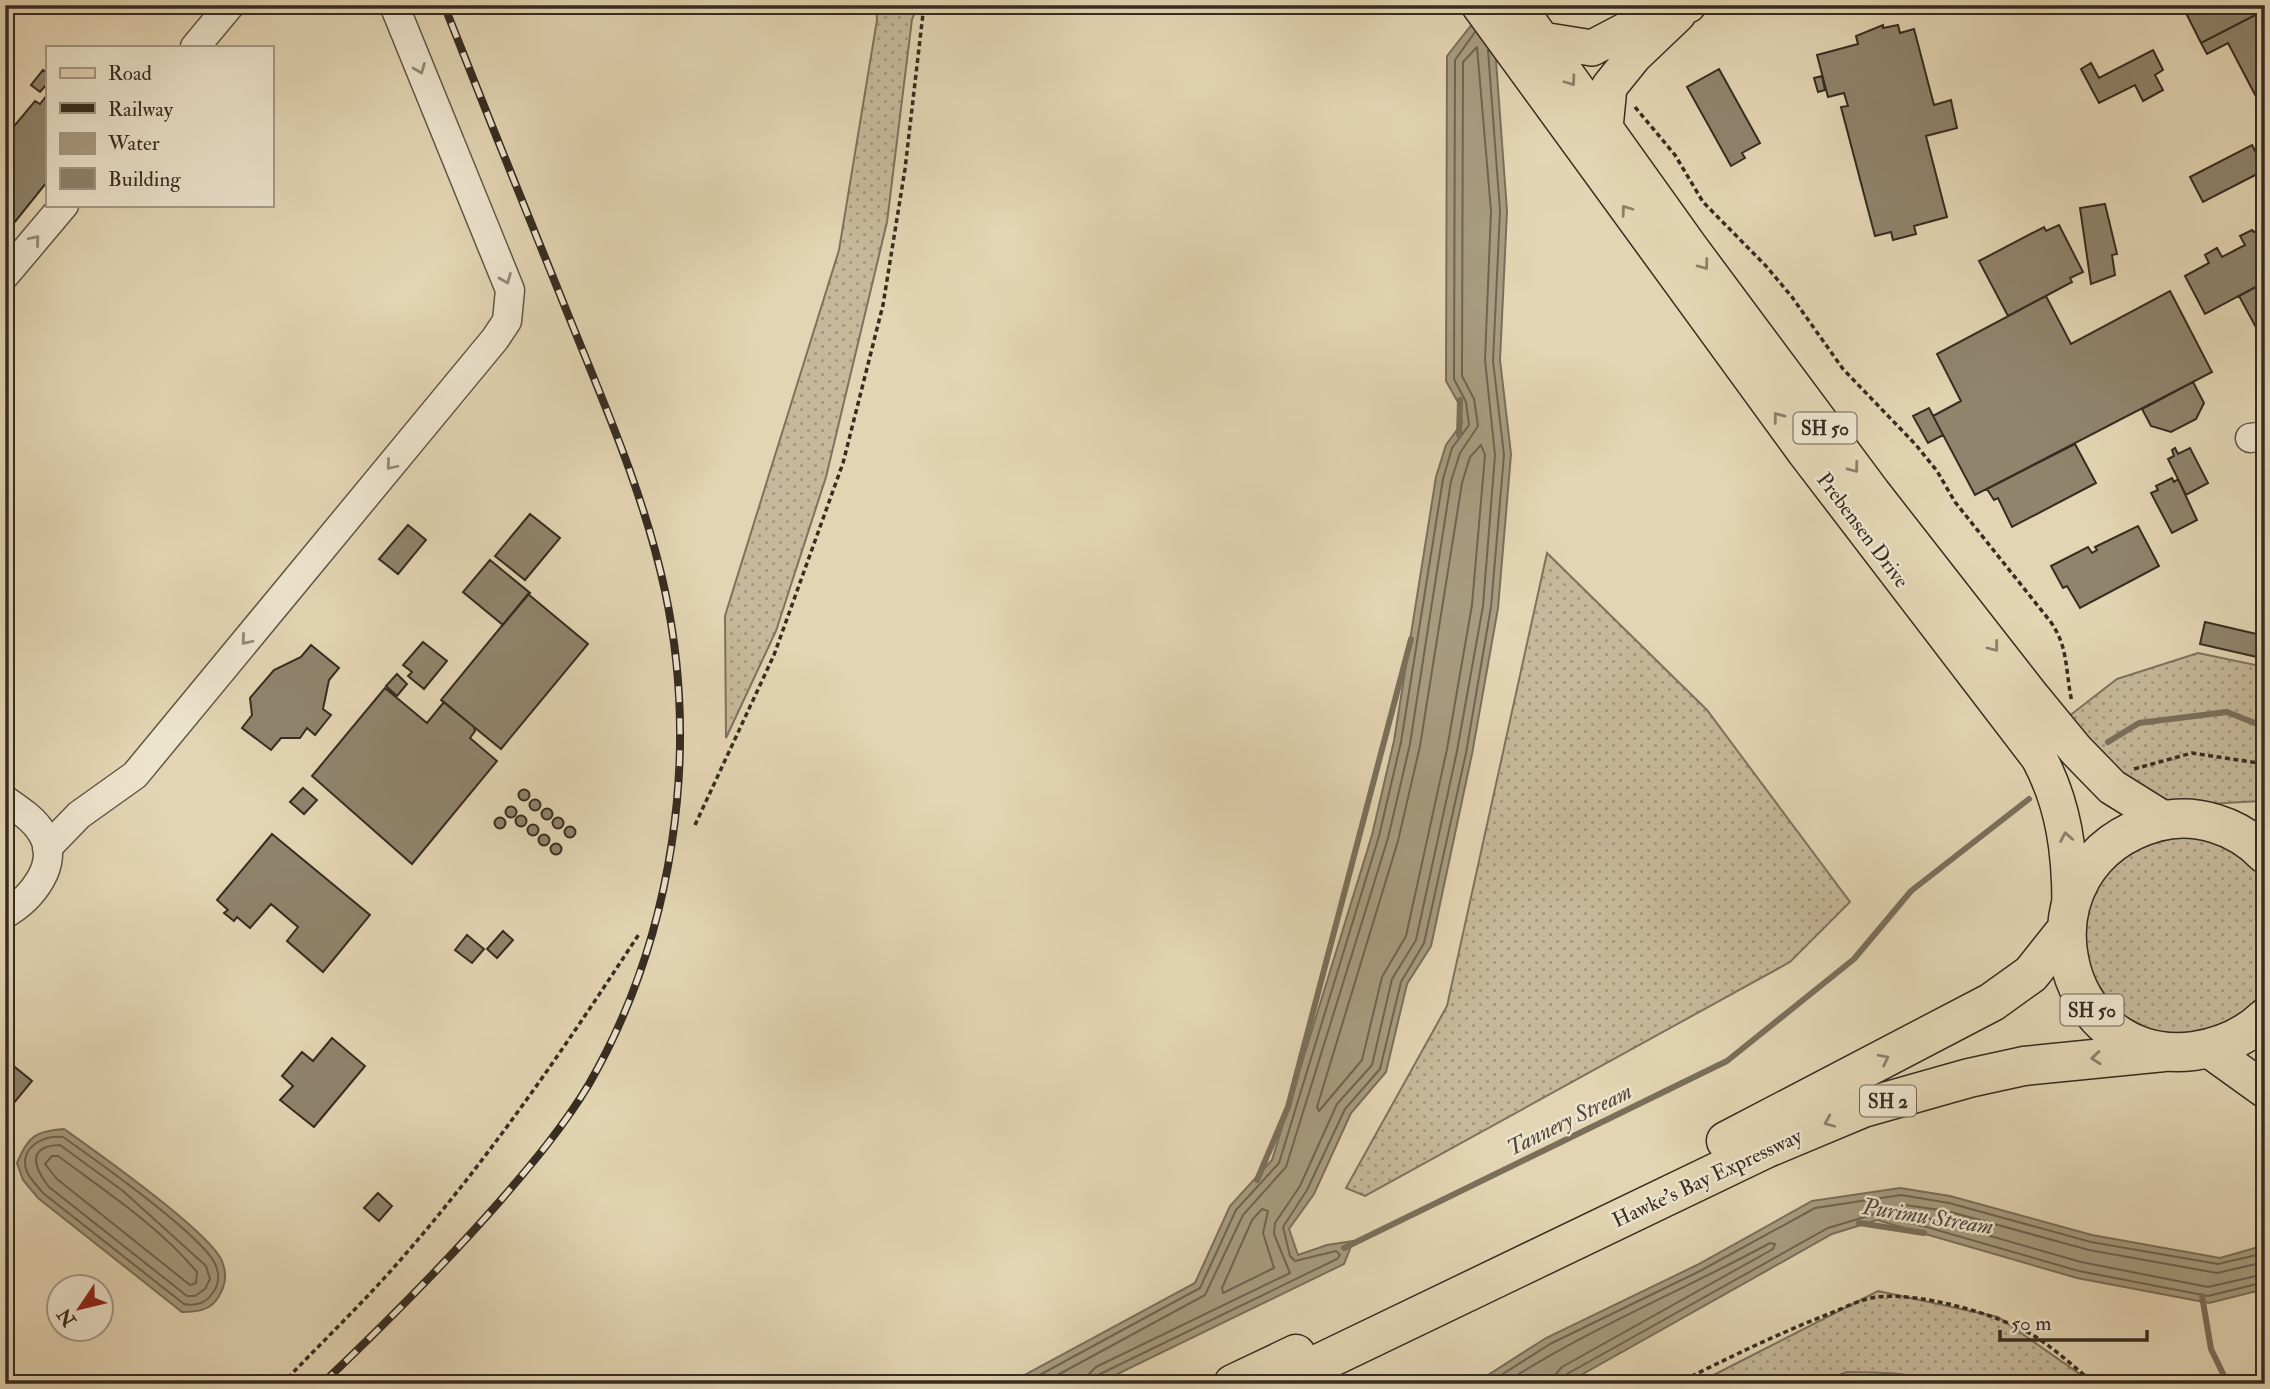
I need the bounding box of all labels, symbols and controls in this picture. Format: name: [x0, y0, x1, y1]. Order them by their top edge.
legend: [46, 46, 273, 206]
text: Road: [108, 60, 153, 87]
one-way arrow: [411, 62, 425, 74]
one-way arrow: [1563, 73, 1575, 86]
text: Railway: [108, 96, 174, 123]
text: Water: [107, 130, 160, 157]
text: Building: [108, 166, 181, 193]
one-way arrow: [1621, 205, 1634, 218]
one-way arrow: [26, 235, 39, 248]
one-way arrow: [1696, 258, 1708, 270]
one-way arrow: [497, 273, 511, 285]
one-way arrow: [1774, 412, 1787, 425]
road number: SH 50: [1794, 412, 1856, 444]
one-way arrow: [387, 456, 399, 469]
one-way arrow: [1846, 460, 1859, 473]
street label: Prebensen Drive: [1810, 467, 1915, 594]
one-way arrow: [242, 632, 254, 645]
one-way arrow: [1985, 640, 1998, 652]
one-way arrow: [2059, 831, 2074, 843]
road number: SH 50: [2060, 994, 2124, 1026]
one-way arrow: [2091, 1050, 2102, 1065]
one-way arrow: [1876, 1054, 1889, 1068]
water label: Tannery Stream: [1502, 1077, 1637, 1162]
road number: SH 2: [1860, 1086, 1916, 1116]
one-way arrow: [1823, 1114, 1835, 1128]
street label: Hawke's Bay Expressway: [1608, 1122, 1807, 1234]
water label: Purimu Stream: [1859, 1192, 1995, 1241]
north arrow: [46, 1274, 116, 1344]
scale bar: [2000, 1298, 2148, 1342]
text: N: [52, 1303, 82, 1332]
text: 50 m: [2011, 1310, 2052, 1337]

